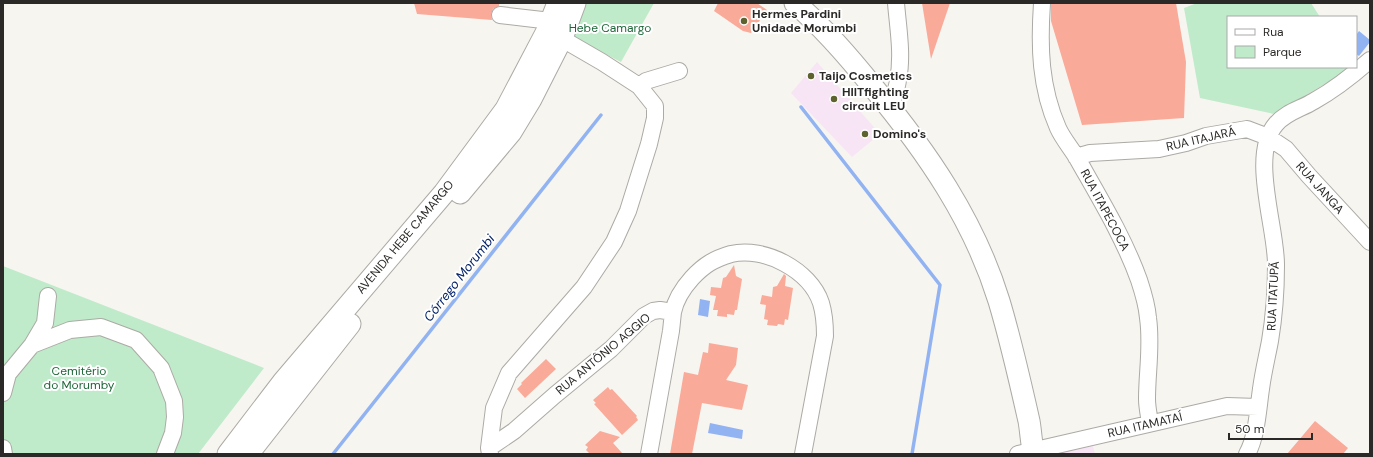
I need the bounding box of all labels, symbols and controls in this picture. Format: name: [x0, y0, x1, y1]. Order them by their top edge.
place label: Hermes Pardini Unidade Morumbi: [752, 6, 856, 36]
marker: Hermes Pardini Unidade Morumbi: [739, 16, 749, 26]
legend: [1227, 16, 1357, 68]
park label: Hebe Camargo: [569, 20, 651, 36]
text: Rua: [1263, 24, 1284, 40]
text: Parque: [1263, 44, 1302, 60]
place label: Taijo Cosmetics: [819, 68, 912, 84]
marker: Taijo Cosmetics: [806, 71, 816, 81]
place label: HIITfighting circuit LEU: [842, 84, 909, 114]
marker: HIITfighting circuit LEU: [829, 94, 839, 104]
street label: RUA ITAJARÁ: [1165, 123, 1237, 155]
place label: Domino's: [873, 126, 926, 142]
marker: Domino's: [860, 129, 870, 139]
street label: RUA JANGA: [1292, 159, 1348, 217]
street label: RUA ITAPECOCA: [1077, 166, 1133, 254]
street label: AVENIDA HEBE CAMARGO: [353, 177, 457, 297]
water label: Córrego Morumbi: [420, 230, 499, 325]
street label: RUA ITATUPÃ: [1263, 261, 1283, 331]
street label: RUA ANTÔNIO AGGIO: [552, 310, 654, 398]
park label: Cemitério do Morumby: [44, 363, 115, 393]
street label: RUA ITAMATAÍ: [1106, 409, 1184, 441]
scale bar: [1229, 415, 1312, 441]
text: 50 m: [1235, 421, 1264, 437]

